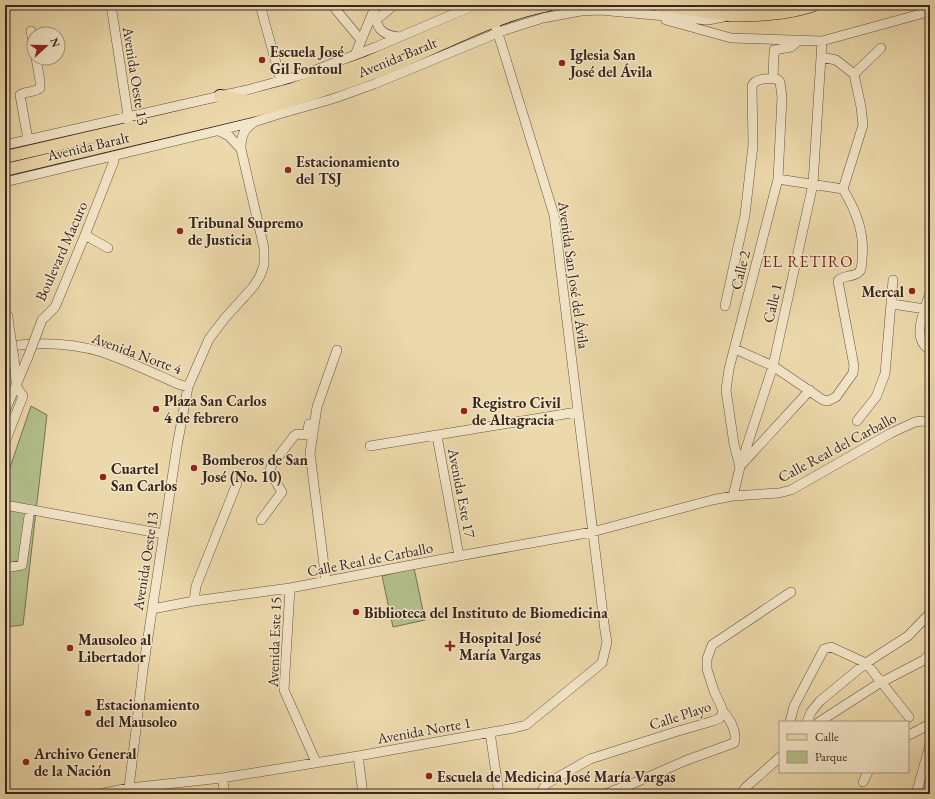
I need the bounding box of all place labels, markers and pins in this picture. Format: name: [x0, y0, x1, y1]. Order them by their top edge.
place label: Escuela José Gil Fontoul: [270, 42, 344, 78]
place label: Iglesia San José del Ávila: [568, 45, 653, 81]
marker: Escuela José Gil Fontoul: [257, 55, 267, 65]
marker: Iglesia San José del Ávila: [557, 58, 567, 68]
place label: Estacionamiento del TSJ: [296, 152, 400, 188]
marker: Estacionamiento del TSJ: [283, 165, 293, 175]
place label: Tribunal Supremo de Justicia: [188, 213, 304, 249]
marker: Tribunal Supremo de Justicia: [175, 226, 185, 236]
place label: Mercal: [861, 282, 905, 301]
marker: Mercal: [907, 286, 917, 296]
place label: Plaza San Carlos 4 de febrero: [164, 391, 267, 427]
place label: Registro Civil de Altagracia: [472, 393, 561, 429]
marker: Plaza San Carlos 4 de febrero: [151, 404, 161, 414]
marker: Registro Civil de Altagracia: [459, 406, 469, 416]
place label: Bomberos de San José (No. 10): [200, 450, 309, 486]
place label: Cuartel San Carlos: [111, 459, 177, 495]
marker: Bomberos de San José (No. 10): [189, 463, 199, 473]
marker: Cuartel San Carlos: [98, 472, 108, 482]
place label: Biblioteca del Instituto de Biomedicina: [364, 603, 608, 622]
marker: Biblioteca del Instituto de Biomedicina: [351, 607, 361, 617]
place label: Hospital José María Vargas: [459, 628, 541, 664]
place label: Mausoleo al Libertador: [78, 630, 152, 666]
marker: Hospital José María Vargas: [444, 640, 456, 652]
marker: Mausoleo al Libertador: [65, 643, 75, 653]
place label: Estacionamiento del Mausoleo: [96, 695, 200, 731]
marker: Estacionamiento del Mausoleo: [83, 708, 93, 718]
place label: Archivo General de la Nación: [33, 744, 137, 780]
marker: Archivo General de la Nación: [21, 757, 31, 767]
place label: Escuela de Medicina José María Vargas: [437, 767, 676, 786]
marker: Escuela de Medicina José María Vargas: [424, 771, 434, 781]

